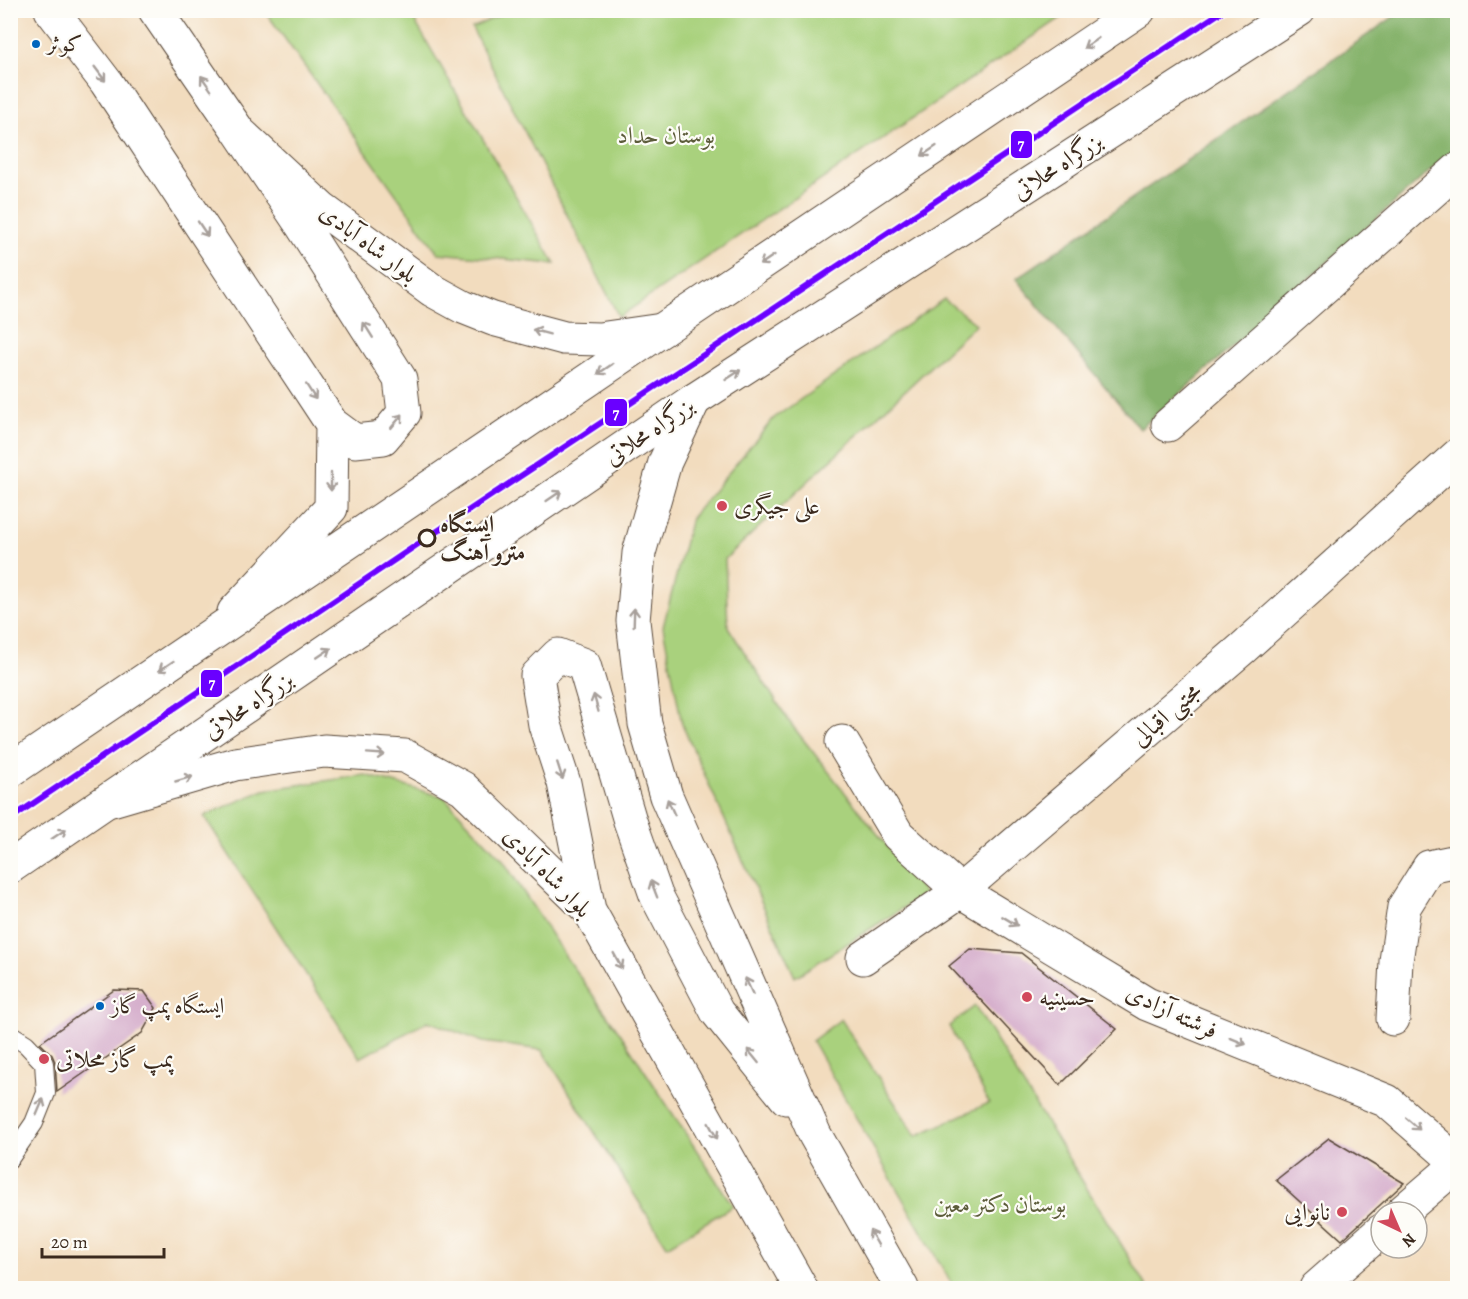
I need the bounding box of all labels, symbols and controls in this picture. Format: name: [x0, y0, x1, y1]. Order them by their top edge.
place label: کوثر: [45, 29, 82, 59]
one-way arrow: [1083, 37, 1100, 49]
marker: کوثر: [30, 38, 42, 50]
one-way arrow: [93, 65, 106, 81]
one-way arrow: [200, 76, 212, 92]
park label: بوستان حداد: [617, 119, 715, 151]
street label: بزرگراه محلاتی: [1006, 125, 1108, 207]
line badge: 7: [1010, 130, 1033, 159]
text: 7: [1018, 134, 1025, 156]
one-way arrow: [920, 145, 937, 158]
street label: بلوار شاه آبادی: [313, 196, 425, 290]
one-way arrow: [198, 220, 210, 237]
one-way arrow: [759, 254, 775, 266]
one-way arrow: [362, 321, 375, 338]
one-way arrow: [532, 326, 551, 337]
one-way arrow: [596, 362, 613, 375]
one-way arrow: [725, 369, 741, 381]
one-way arrow: [305, 383, 317, 400]
street label: بزرگراه محلاتی: [598, 389, 700, 473]
line badge: 7: [604, 398, 628, 427]
text: 7: [613, 403, 620, 425]
one-way arrow: [391, 413, 404, 429]
one-way arrow: [325, 472, 337, 492]
one-way arrow: [546, 490, 562, 502]
place label: علی جیگری: [734, 490, 820, 523]
marker: علی جیگری: [715, 499, 729, 513]
place label: ایستگاه مترو آهنگ: [440, 508, 525, 568]
marker: ایستگاه مترو آهنگ: [418, 529, 436, 547]
one-way arrow: [628, 607, 639, 627]
one-way arrow: [315, 647, 332, 659]
one-way arrow: [158, 660, 174, 672]
street label: بزرگراه محلاتی: [197, 663, 299, 747]
line badge: 7: [200, 669, 223, 698]
text: 7: [209, 673, 216, 695]
street label: مجتبی اقبالی: [1124, 674, 1211, 756]
one-way arrow: [590, 694, 601, 713]
one-way arrow: [365, 749, 385, 760]
one-way arrow: [555, 761, 566, 780]
one-way arrow: [174, 773, 193, 784]
one-way arrow: [664, 798, 675, 816]
street label: بلوار شاه آبادی: [497, 820, 599, 924]
one-way arrow: [50, 828, 67, 840]
one-way arrow: [648, 880, 659, 899]
one-way arrow: [1001, 915, 1018, 927]
one-way arrow: [612, 952, 624, 969]
street label: فرشته آزادی: [1121, 976, 1223, 1046]
one-way arrow: [743, 977, 754, 995]
place label: حسینیه: [1039, 981, 1095, 1013]
marker: حسینیه: [1020, 990, 1034, 1004]
place label: ایستگاه پمپ گاز: [109, 991, 224, 1022]
marker: ایستگاه پمپ گاز: [94, 1000, 106, 1012]
one-way arrow: [1228, 1036, 1247, 1047]
place label: پمپ گاز محلاتی: [56, 1043, 175, 1076]
one-way arrow: [746, 1049, 759, 1065]
marker: پمپ گاز محلاتی: [37, 1052, 51, 1066]
one-way arrow: [35, 1099, 46, 1117]
one-way arrow: [1405, 1117, 1420, 1131]
one-way arrow: [707, 1122, 719, 1139]
park label: بوستان دکتر معین: [934, 1188, 1066, 1220]
place label: نانوایی: [1284, 1196, 1330, 1228]
north arrow: [1369, 1200, 1429, 1260]
marker: نانوایی: [1335, 1205, 1349, 1219]
scale bar: [42, 1221, 164, 1259]
text: N: [1397, 1228, 1421, 1252]
text: 20 m: [51, 1230, 88, 1254]
one-way arrow: [867, 1230, 879, 1247]

